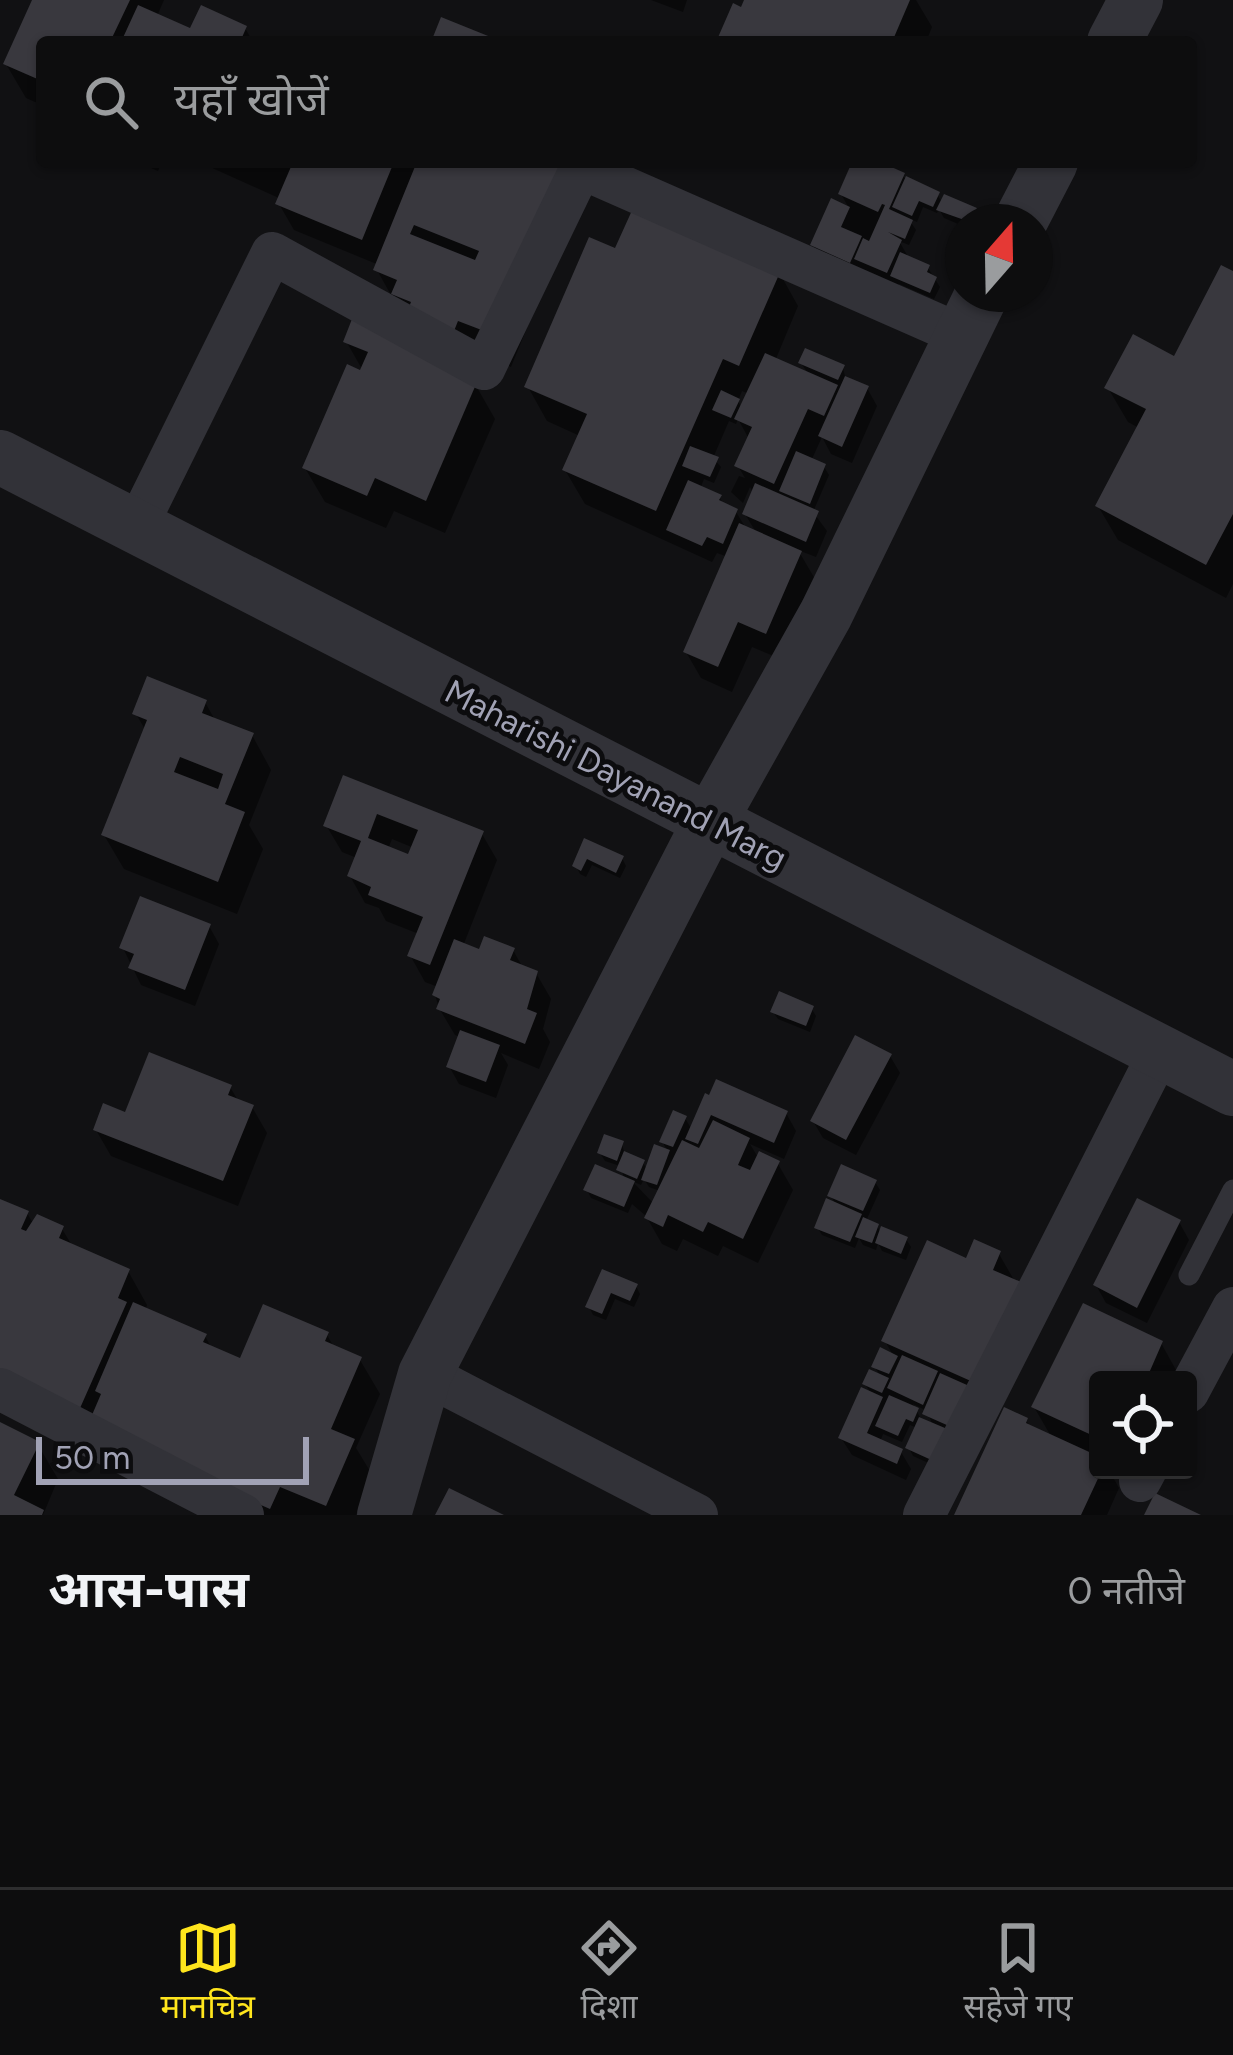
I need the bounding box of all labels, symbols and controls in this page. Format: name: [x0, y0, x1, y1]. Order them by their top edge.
search box: [36, 36, 1197, 168]
icon: search: [78, 69, 144, 135]
text: यहाँ खोजें: [174, 72, 329, 126]
north arrow: [945, 204, 1053, 312]
street label: Maharishi Dayanand Marg: [439, 671, 793, 878]
map controls: [1089, 1371, 1197, 1479]
button: locate: [1089, 1371, 1197, 1479]
scale bar: [36, 1431, 309, 1484]
text: 50 m: [54, 1438, 130, 1477]
text: आस-पास: [48, 1559, 249, 1620]
text: 0 नतीजे: [1067, 1567, 1185, 1614]
tab: मानचित्र: [161, 1915, 255, 2031]
tab: दिशा: [576, 1915, 642, 2031]
tab: सहेजे गए: [963, 1915, 1072, 2031]

